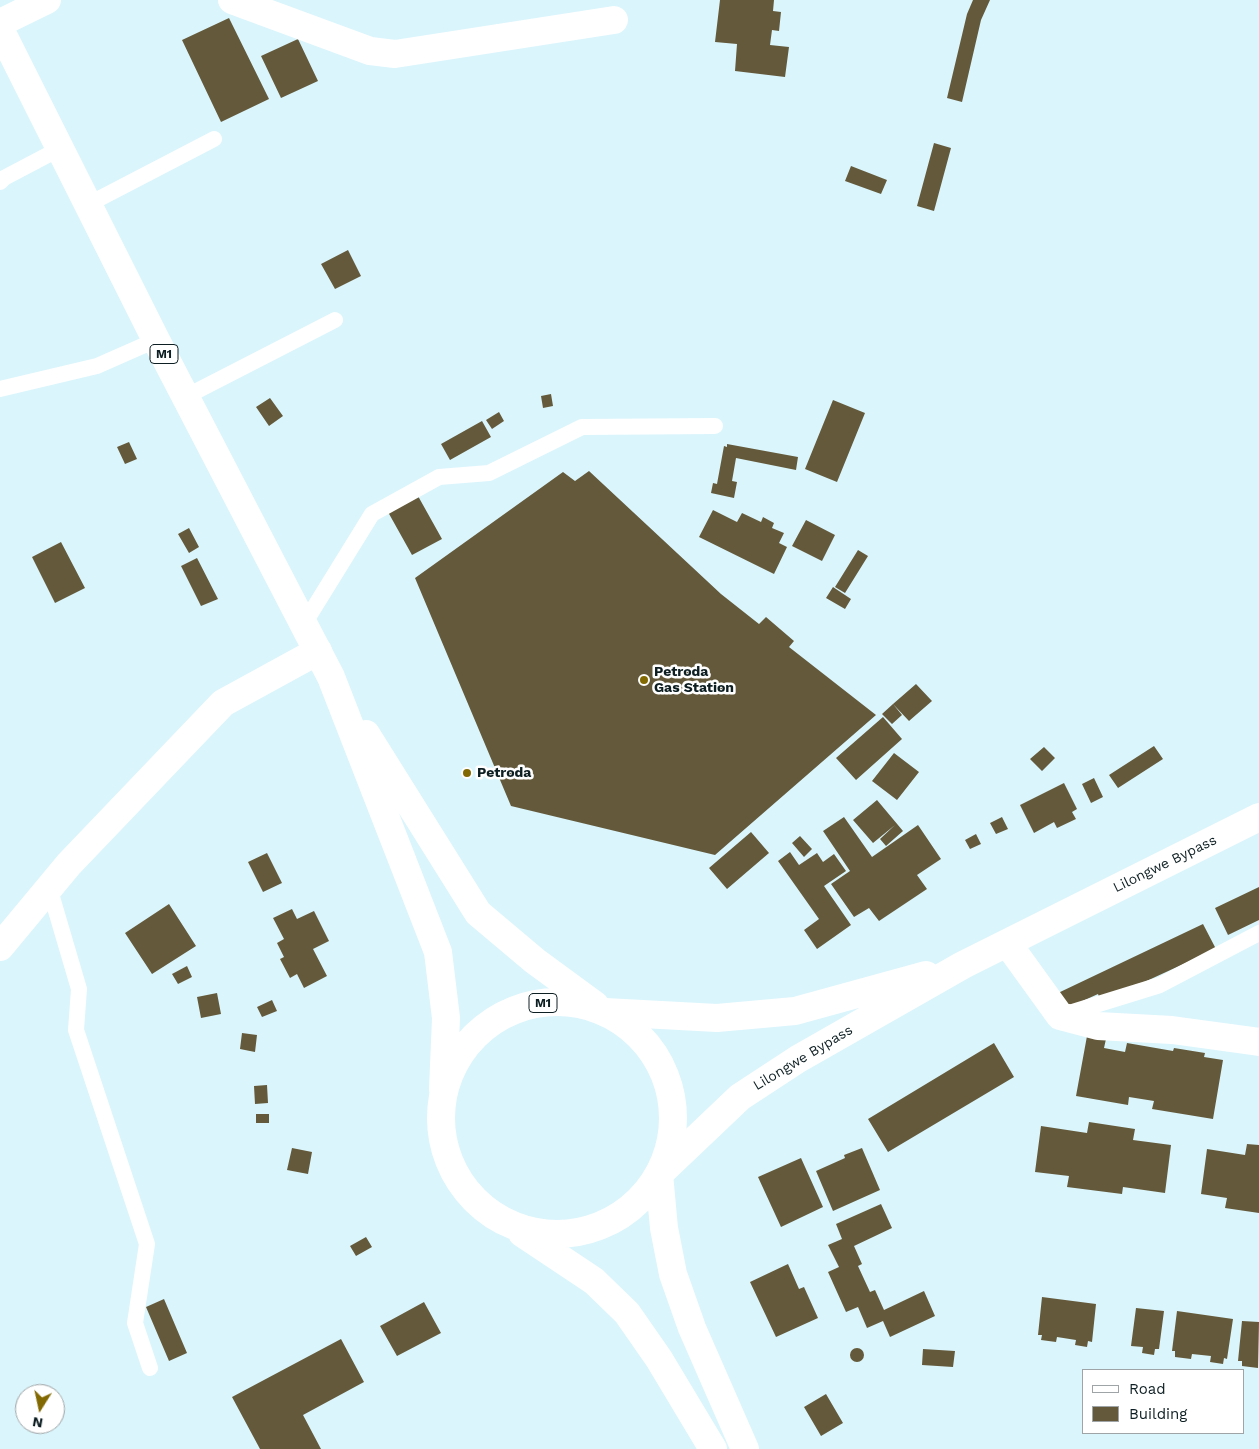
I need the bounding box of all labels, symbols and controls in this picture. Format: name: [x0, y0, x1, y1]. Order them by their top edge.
road number: M1: [150, 344, 178, 364]
place label: Petroda Gas Station: [654, 664, 734, 696]
marker: Petroda Gas Station: [638, 674, 650, 686]
place label: Petroda: [477, 765, 531, 781]
marker: Petroda: [461, 767, 473, 779]
street label: Lilongwe Bypass: [1111, 832, 1219, 896]
road number: M1: [529, 994, 557, 1012]
street label: Lilongwe Bypass: [750, 1022, 856, 1094]
legend: [1082, 1369, 1244, 1434]
text: Road: [1129, 1380, 1166, 1398]
north arrow: [15, 1384, 65, 1434]
text: Building: [1129, 1405, 1187, 1423]
text: N: [31, 1414, 44, 1432]

